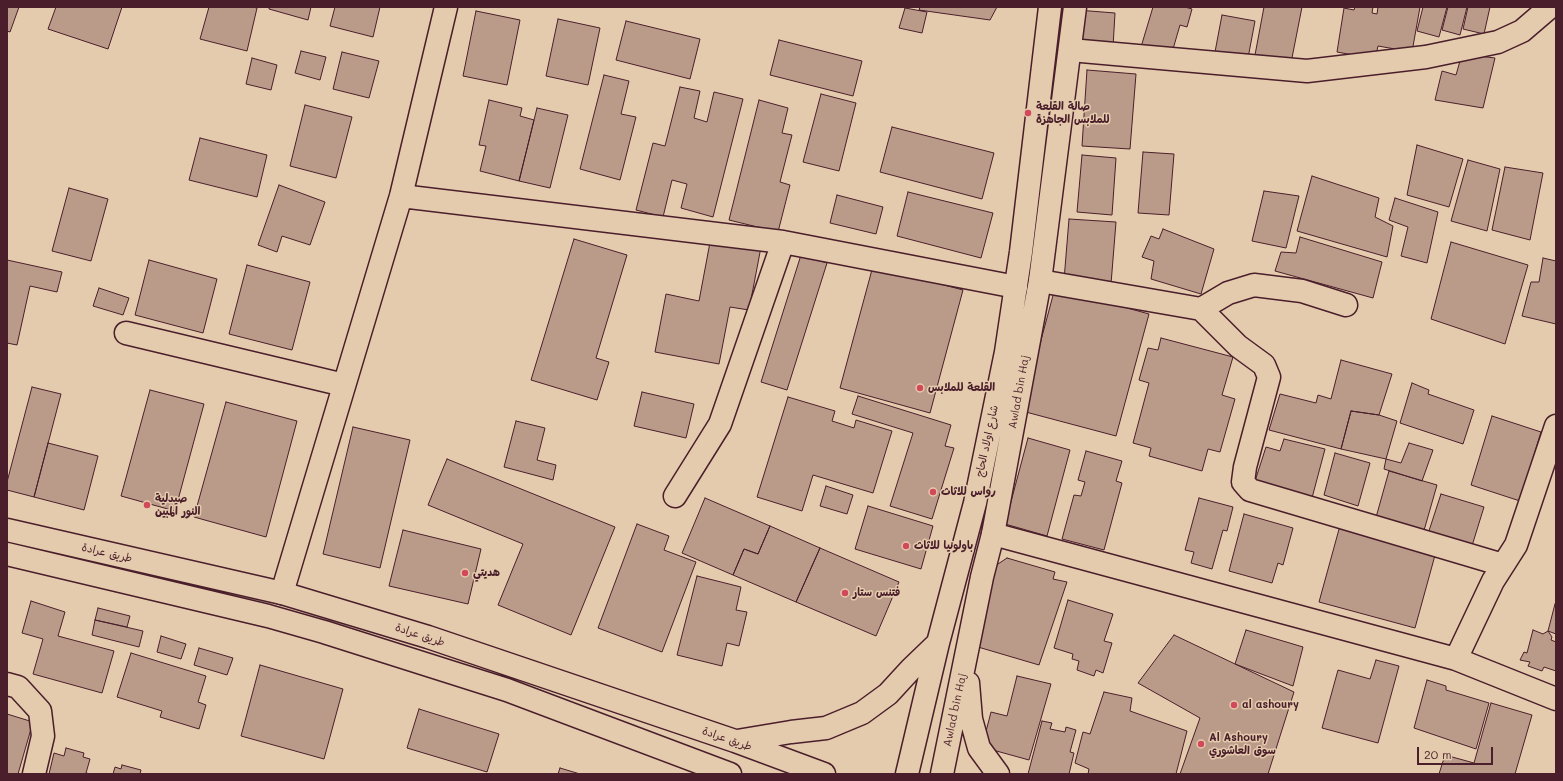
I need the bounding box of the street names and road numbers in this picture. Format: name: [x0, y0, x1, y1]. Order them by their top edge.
street label: Awlad bin Haj: [1006, 354, 1032, 430]
street label: شارع اولاد الحاج: [973, 404, 1001, 478]
street label: طريق عرادة: [80, 541, 134, 565]
street label: طريق عرادة: [393, 621, 447, 649]
street label: Awlad bin Haj: [941, 672, 969, 748]
street label: طريق عرادة: [700, 724, 754, 754]

